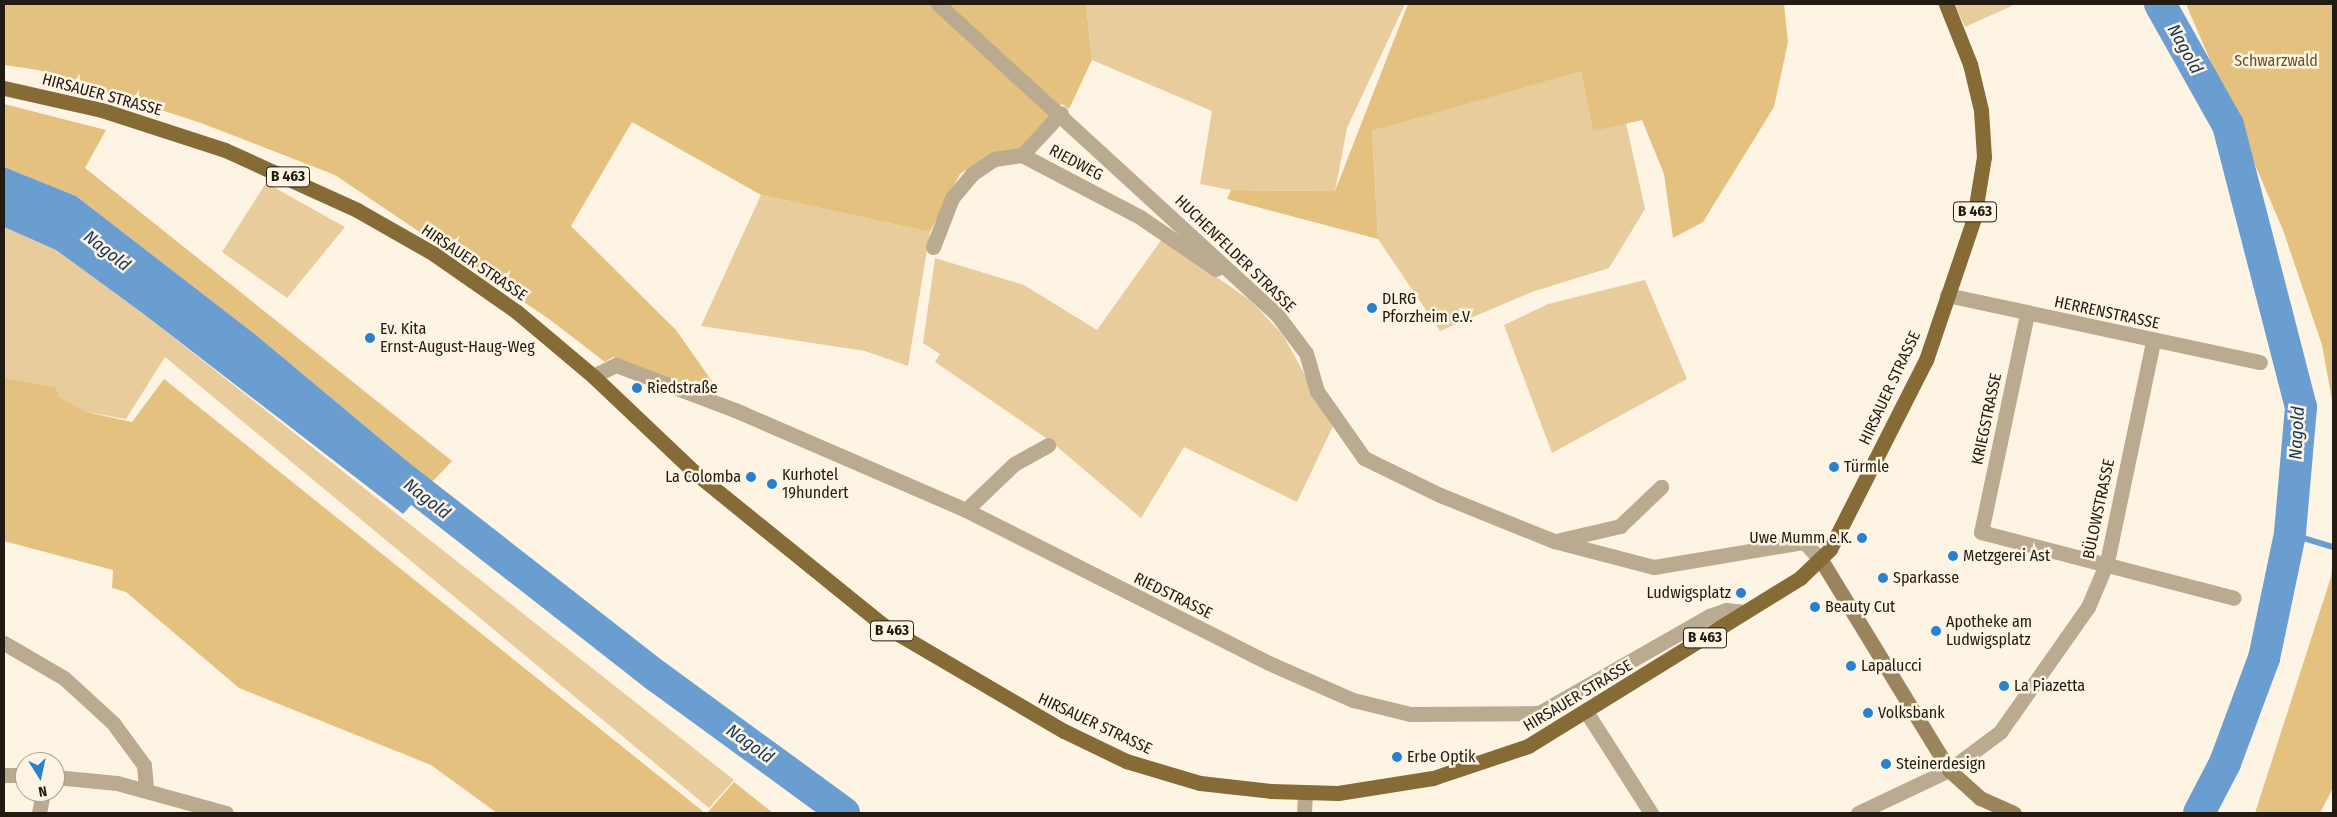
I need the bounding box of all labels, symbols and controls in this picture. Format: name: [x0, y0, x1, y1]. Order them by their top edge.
water label: Nagold: [2163, 20, 2207, 78]
park label: Schwarzwald: [2234, 51, 2318, 71]
street label: HIRSAUER STRASSE: [40, 70, 164, 120]
street label: RIEDWEG: [1046, 141, 1106, 185]
road number: B 463: [266, 164, 310, 190]
street label: HUCHENFELDER STRASSE: [1171, 191, 1299, 317]
road number: B 463: [1952, 200, 1998, 224]
street label: HIRSAUER STRASSE: [418, 221, 530, 305]
water label: Nagold: [79, 226, 135, 276]
place label: DLRG Pforzheim e.V.: [1382, 289, 1473, 327]
street label: HERRENSTRASSE: [2053, 292, 2161, 334]
marker: DLRG Pforzheim e.V.: [1366, 302, 1378, 314]
place label: Ev. Kita Ernst-August-Haug-Weg: [380, 319, 535, 357]
street label: HIRSAUER STRASSE: [1855, 328, 1925, 448]
marker: Ev. Kita Ernst-August-Haug-Weg: [364, 332, 376, 344]
street label: KRIEGSTRASSE: [1968, 371, 2006, 467]
place label: Riedstraße: [647, 378, 718, 398]
marker: Riedstraße: [631, 382, 643, 394]
water label: Nagold: [2285, 406, 2309, 460]
place label: Türmle: [1844, 457, 1889, 477]
street label: BÜLOWSTRASSE: [2079, 457, 2119, 561]
marker: Türmle: [1828, 461, 1840, 473]
place label: Kurhotel 19hundert: [782, 465, 849, 503]
place label: La Colomba: [665, 467, 741, 487]
marker: La Colomba: [745, 471, 757, 483]
water label: Nagold: [399, 474, 455, 524]
marker: Kurhotel 19hundert: [766, 478, 778, 490]
place label: Uwe Mumm e.K.: [1749, 528, 1852, 548]
marker: Uwe Mumm e.K.: [1856, 532, 1868, 544]
place label: Metzgerei Ast: [1963, 546, 2050, 566]
marker: Metzgerei Ast: [1947, 550, 1959, 562]
place label: Sparkasse: [1893, 568, 1959, 588]
street label: RIEDSTRASSE: [1131, 569, 1215, 623]
marker: Sparkasse: [1877, 572, 1889, 584]
place label: Ludwigsplatz: [1646, 583, 1731, 603]
marker: Ludwigsplatz: [1735, 587, 1747, 599]
place label: Beauty Cut: [1825, 597, 1895, 617]
marker: Beauty Cut: [1809, 601, 1821, 613]
place label: Apotheke am Ludwigsplatz: [1946, 612, 2032, 650]
road number: B 463: [870, 618, 914, 644]
marker: Apotheke am Ludwigsplatz: [1930, 625, 1942, 637]
road number: B 463: [1682, 626, 1728, 650]
street label: HIRSAUER STRASSE: [1520, 656, 1636, 736]
place label: Lapalucci: [1861, 656, 1922, 676]
marker: Lapalucci: [1845, 660, 1857, 672]
place label: La Piazetta: [2014, 676, 2085, 696]
marker: La Piazetta: [1998, 680, 2010, 692]
street label: HIRSAUER STRASSE: [1035, 689, 1155, 759]
place label: Volksbank: [1878, 703, 1945, 723]
marker: Volksbank: [1862, 707, 1874, 719]
water label: Nagold: [722, 720, 778, 768]
place label: Erbe Optik: [1407, 747, 1475, 767]
marker: Erbe Optik: [1391, 751, 1403, 763]
north arrow: [15, 752, 65, 802]
place label: Steinerdesign: [1896, 754, 1986, 774]
marker: Steinerdesign: [1880, 758, 1892, 770]
text: N: [37, 782, 48, 800]

